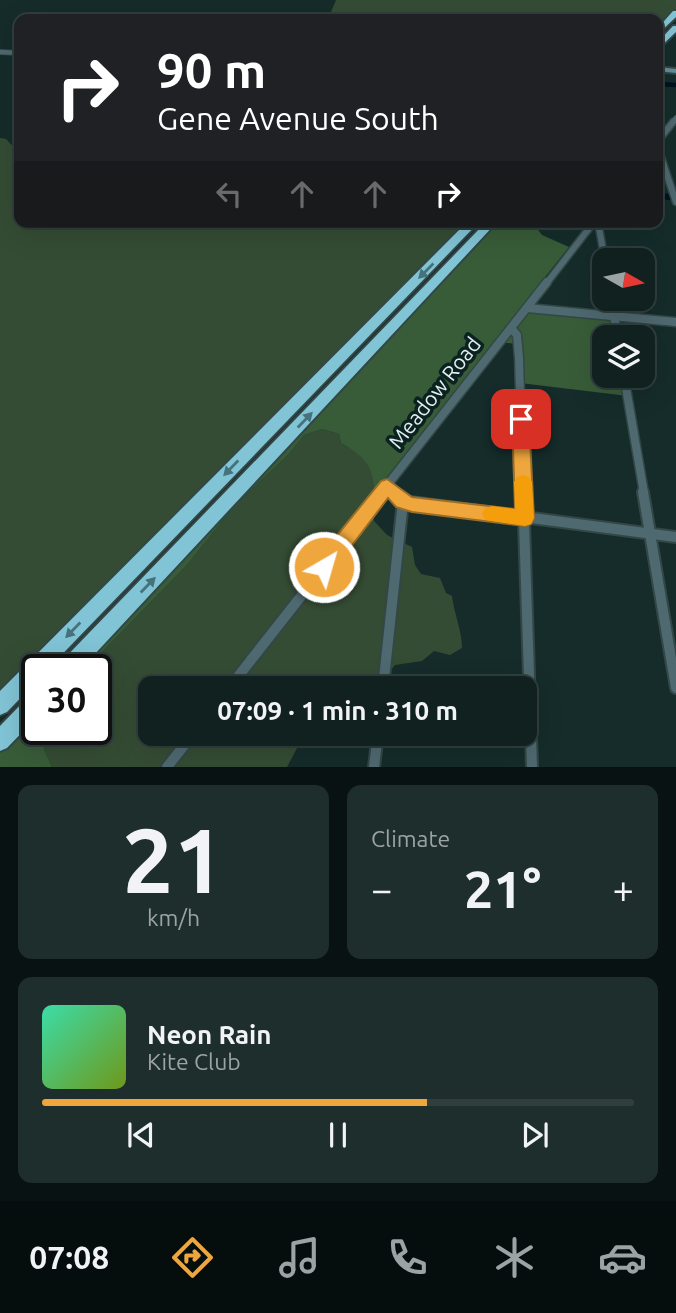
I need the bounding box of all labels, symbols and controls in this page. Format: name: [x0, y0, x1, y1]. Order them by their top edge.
icon: right: [42, 42, 133, 133]
text: 90 m: [157, 42, 266, 97]
text: Gene Avenue South: [157, 100, 439, 136]
icon: left: [210, 175, 248, 213]
icon: ahead: [283, 175, 321, 213]
icon: ahead: [356, 175, 394, 213]
icon: right: [429, 175, 467, 213]
north arrow: [592, 248, 654, 312]
map controls: [592, 248, 655, 388]
one-way arrow: [418, 262, 434, 279]
button: layers: [592, 325, 655, 388]
street label: Meadow Road: [383, 332, 485, 453]
pin: [491, 389, 551, 449]
icon: arrive: [502, 400, 540, 438]
one-way arrow: [297, 412, 313, 429]
one-way arrow: [224, 459, 240, 476]
position arrow: [287, 530, 361, 604]
one-way arrow: [140, 577, 156, 594]
one-way arrow: [64, 622, 81, 639]
speed limit sign: 30: [21, 654, 112, 745]
text: 07:09 · 1 min · 310 m: [217, 696, 458, 725]
text: 21: [122, 808, 225, 910]
text: Climate: [371, 826, 450, 851]
text: 21°: [464, 860, 541, 918]
text: −: [371, 868, 392, 910]
text: +: [613, 868, 634, 910]
text: km/h: [147, 905, 200, 930]
text: Neon Rain: [147, 1020, 272, 1049]
text: Kite Club: [147, 1049, 241, 1074]
icon: previous: [122, 1116, 160, 1154]
icon: pause: [319, 1116, 357, 1154]
icon: next: [516, 1116, 554, 1154]
icon: directions: [168, 1233, 217, 1282]
icon: music: [275, 1233, 324, 1282]
icon: phone: [383, 1233, 432, 1282]
icon: climate: [490, 1233, 539, 1282]
icon: car: [598, 1233, 647, 1282]
text: 07:08: [29, 1239, 109, 1275]

